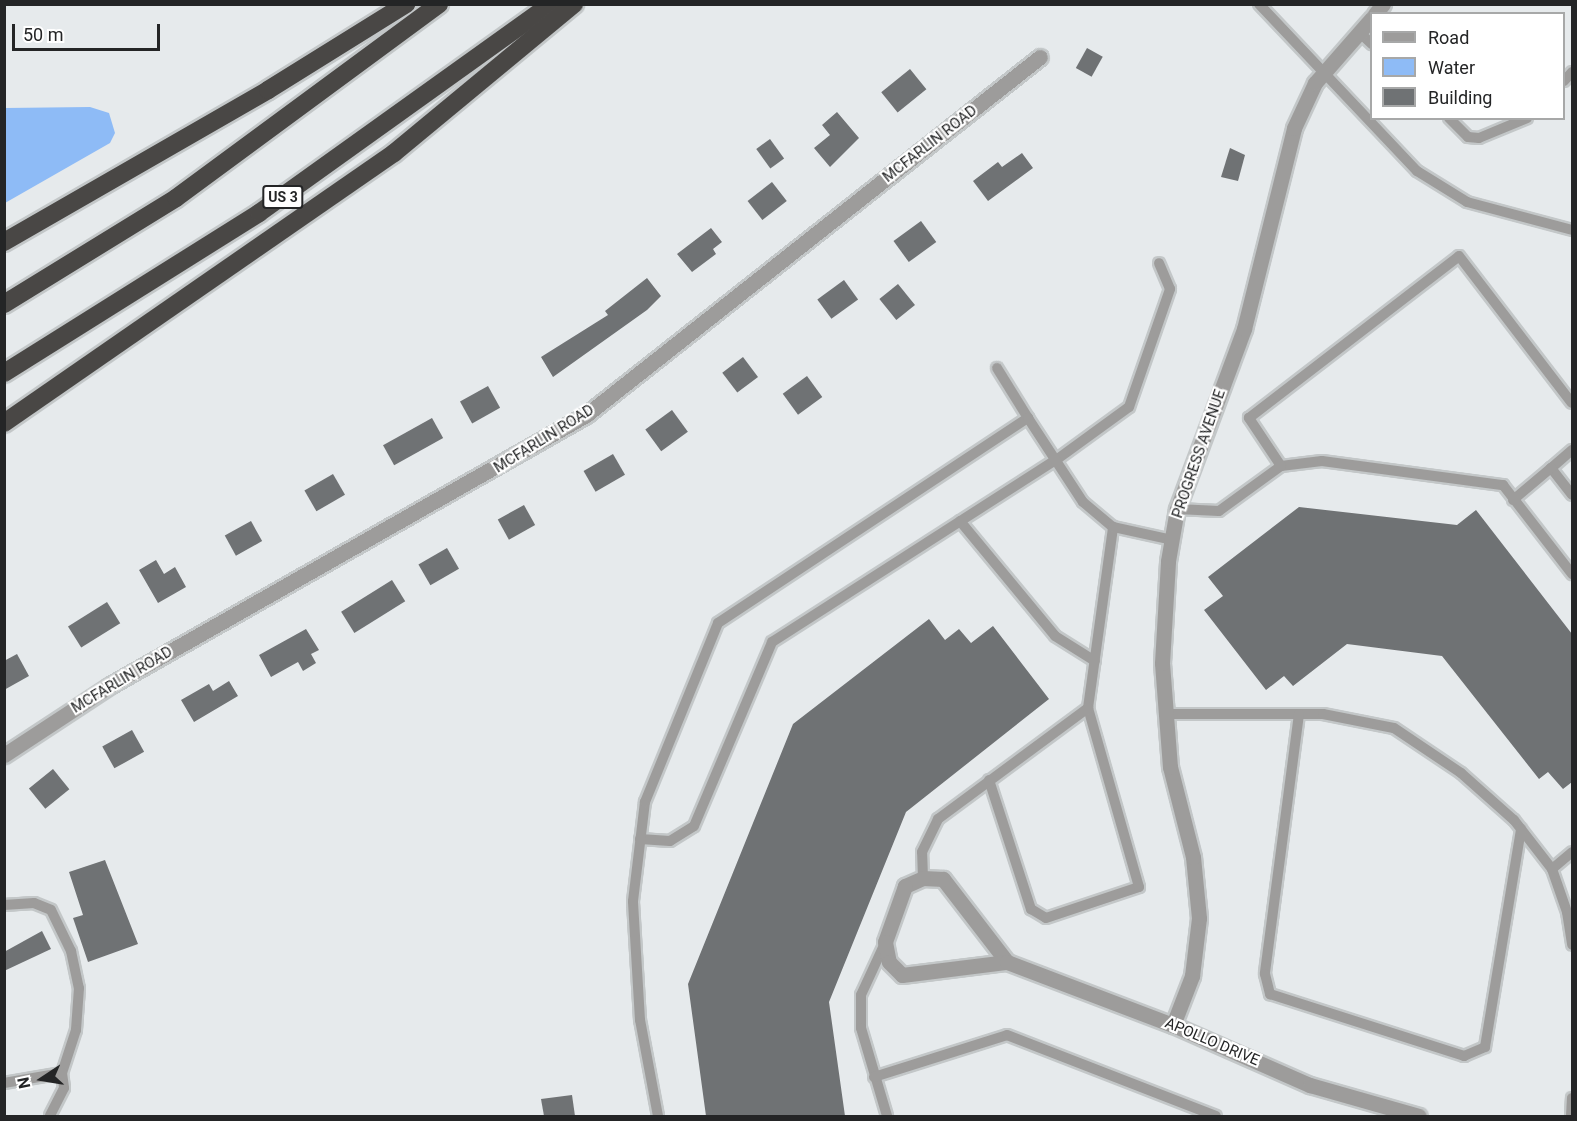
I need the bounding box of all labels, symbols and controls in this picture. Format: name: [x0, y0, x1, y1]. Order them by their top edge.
scale bar: [15, 12, 164, 50]
legend: [1370, 12, 1565, 120]
text: 50 m: [23, 24, 63, 45]
text: Road: [1428, 27, 1469, 48]
text: Water: [1428, 57, 1475, 78]
text: Building: [1428, 87, 1492, 108]
street label: MCFARLIN ROAD: [879, 102, 981, 186]
road number: US 3: [262, 186, 304, 208]
street label: PROGRESS AVENUE: [1169, 387, 1229, 521]
street label: MCFARLIN ROAD: [491, 401, 597, 477]
street label: MCFARLIN ROAD: [68, 643, 176, 717]
street label: APOLLO DRIVE: [1162, 1014, 1262, 1070]
north arrow: [12, 1049, 72, 1109]
text: N: [13, 1075, 34, 1090]

